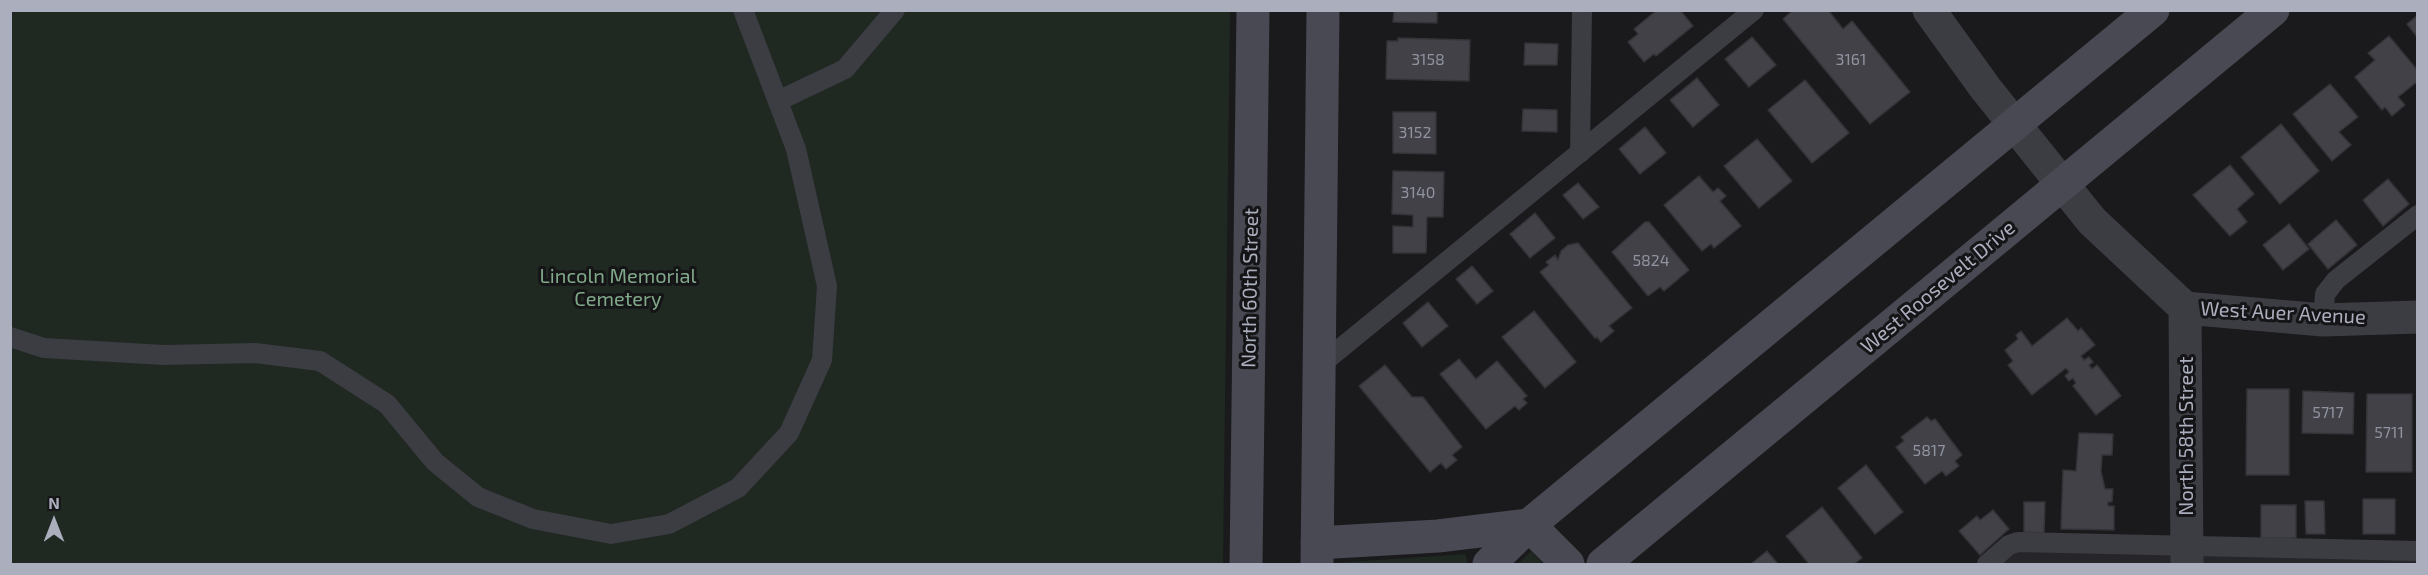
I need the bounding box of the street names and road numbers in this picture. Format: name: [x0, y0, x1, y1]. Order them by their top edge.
street label: North 60th Street: [1237, 208, 1263, 368]
street label: West Roosevelt Drive: [1856, 215, 2020, 359]
street label: West Auer Avenue: [2200, 297, 2366, 329]
street label: North 58th Street: [2174, 356, 2198, 516]

